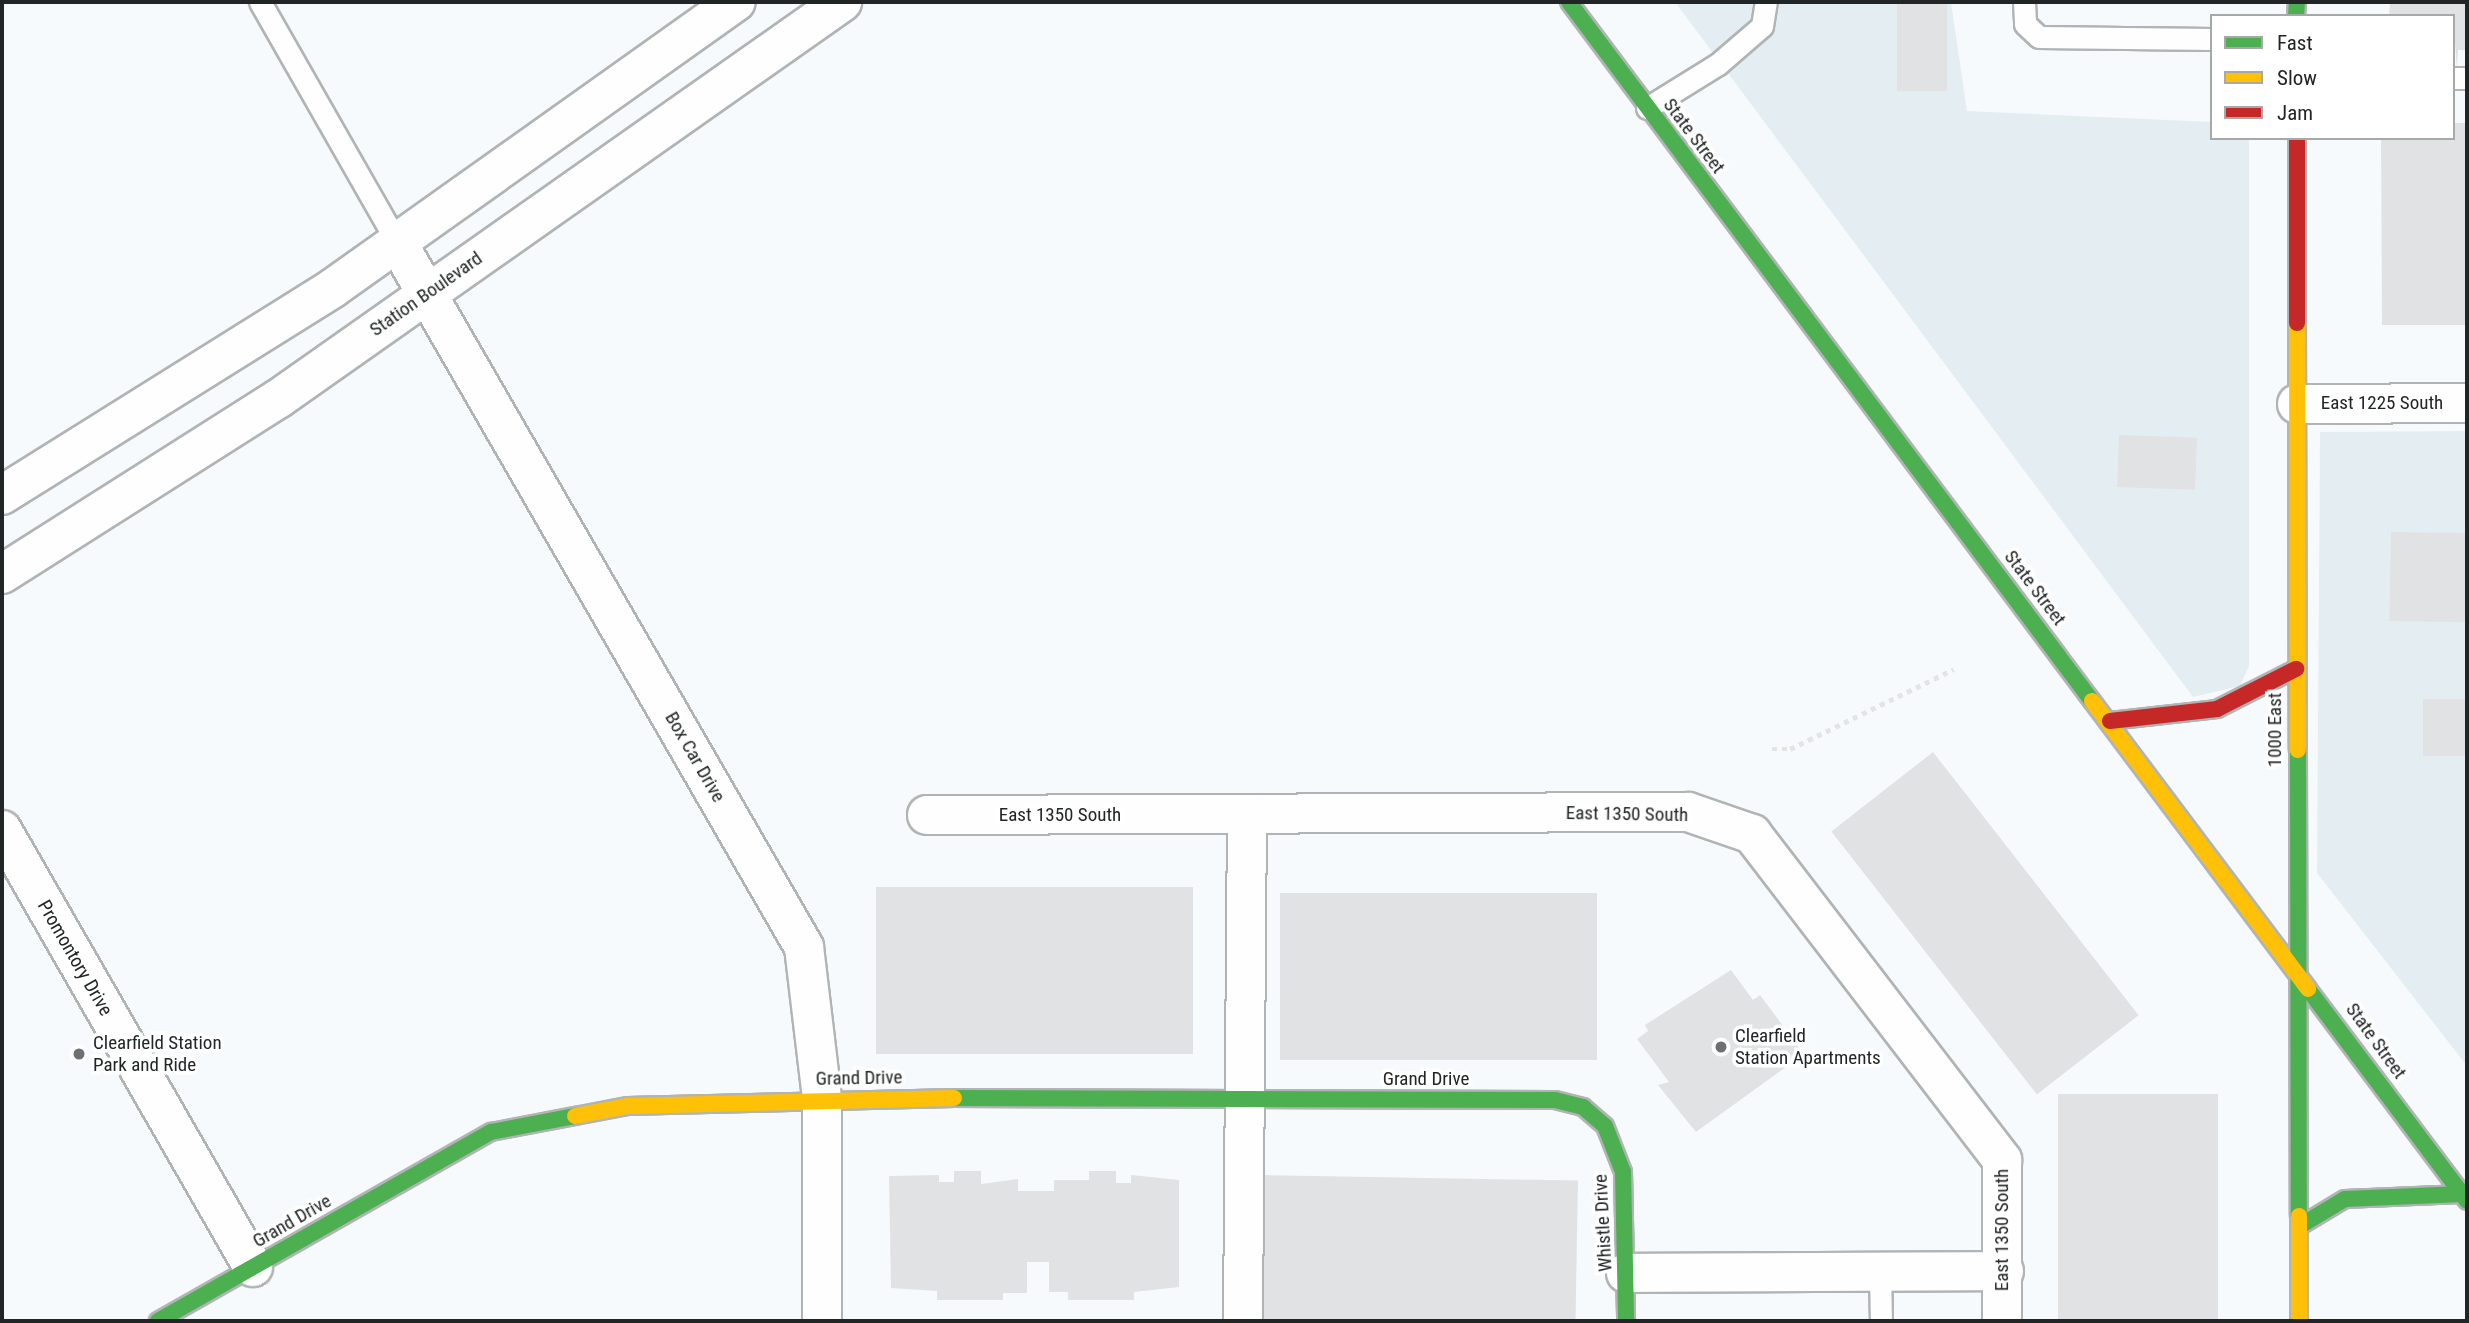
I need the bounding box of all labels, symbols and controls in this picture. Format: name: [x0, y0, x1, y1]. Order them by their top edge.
legend: [2210, 14, 2455, 140]
text: Fast: [2277, 31, 2313, 55]
text: Slow: [2277, 66, 2317, 90]
street label: State Street: [1658, 94, 1730, 178]
text: Jam: [2277, 101, 2313, 125]
street label: Station Boulevard: [365, 247, 487, 341]
street label: East 1225 South: [2321, 392, 2443, 414]
street label: State Street: [1999, 546, 2071, 630]
street label: 1000 East: [2264, 693, 2286, 767]
street label: Box Car Drive: [660, 708, 730, 806]
street label: East 1350 South: [1566, 802, 1688, 826]
street label: East 1350 South: [999, 804, 1121, 826]
street label: Promontory Drive: [33, 896, 117, 1020]
street label: State Street: [2341, 999, 2411, 1083]
place label: Clearfield Station Apartments: [1735, 1025, 1881, 1069]
place label: Clearfield Station Park and Ride: [93, 1032, 222, 1076]
marker: Clearfield Station Apartments: [1713, 1039, 1729, 1055]
marker: Clearfield Station Park and Ride: [71, 1046, 87, 1062]
street label: Grand Drive: [815, 1066, 903, 1090]
street label: Grand Drive: [1383, 1068, 1469, 1090]
street label: East 1350 South: [1991, 1169, 2013, 1291]
street label: Whistle Drive: [1589, 1174, 1617, 1272]
street label: Grand Drive: [249, 1189, 335, 1253]

